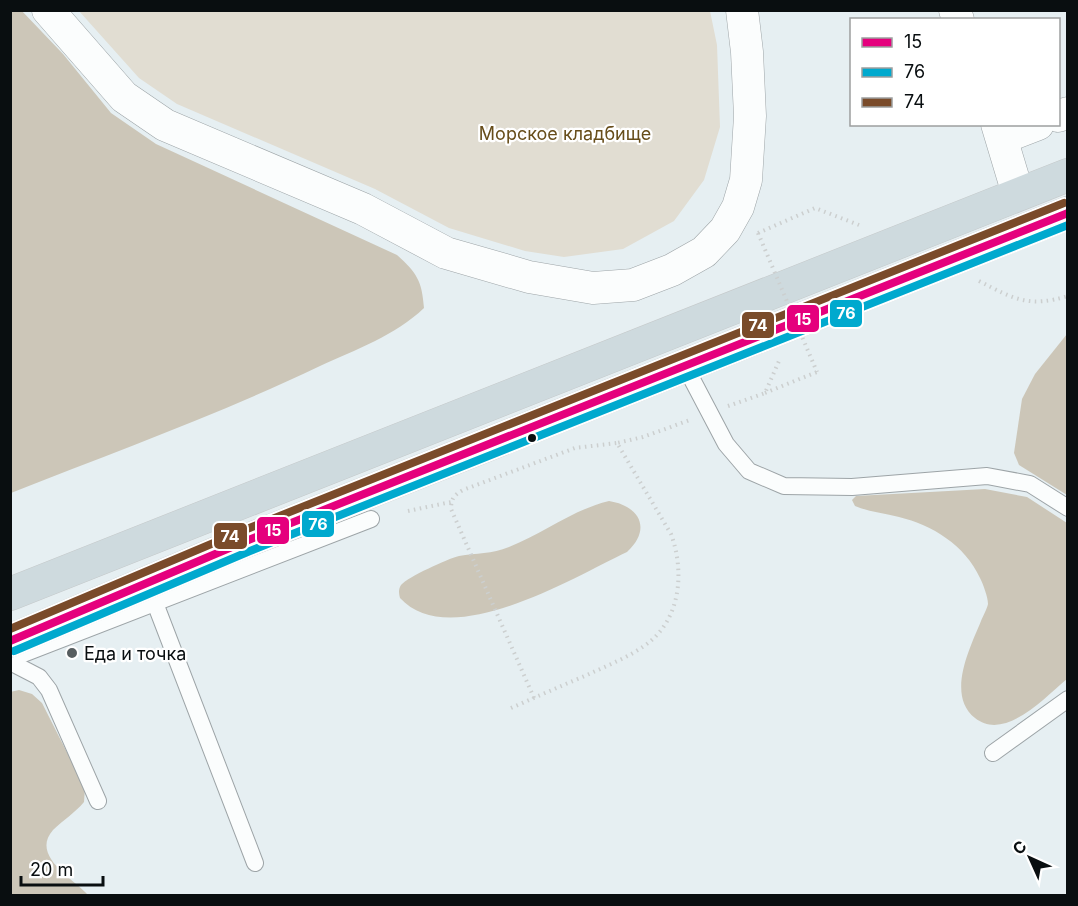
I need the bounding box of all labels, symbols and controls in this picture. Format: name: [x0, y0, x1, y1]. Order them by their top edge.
legend: [850, 18, 1060, 126]
text: 15: [904, 31, 922, 52]
text: 76: [904, 61, 925, 82]
text: 74: [904, 91, 925, 112]
park label: Морское кладбище: [479, 123, 651, 144]
line badge: 76: [829, 299, 863, 328]
text: 76: [836, 303, 856, 323]
line badge: 15: [786, 304, 820, 333]
text: 15: [794, 309, 812, 329]
line badge: 74: [741, 311, 775, 339]
text: 74: [748, 315, 768, 335]
unlabelled marker: [526, 432, 538, 444]
line badge: 76: [301, 510, 335, 538]
text: 76: [308, 514, 328, 534]
line badge: 15: [256, 516, 290, 545]
text: 15: [264, 520, 282, 540]
line badge: 74: [213, 522, 248, 550]
text: 74: [220, 526, 240, 546]
place label: Еда и точка: [84, 643, 186, 664]
marker: Еда и точка: [65, 646, 79, 660]
north arrow: [1000, 828, 1060, 888]
text: С: [1008, 836, 1031, 859]
scale bar: [21, 849, 104, 887]
text: 20 m: [30, 859, 73, 880]

